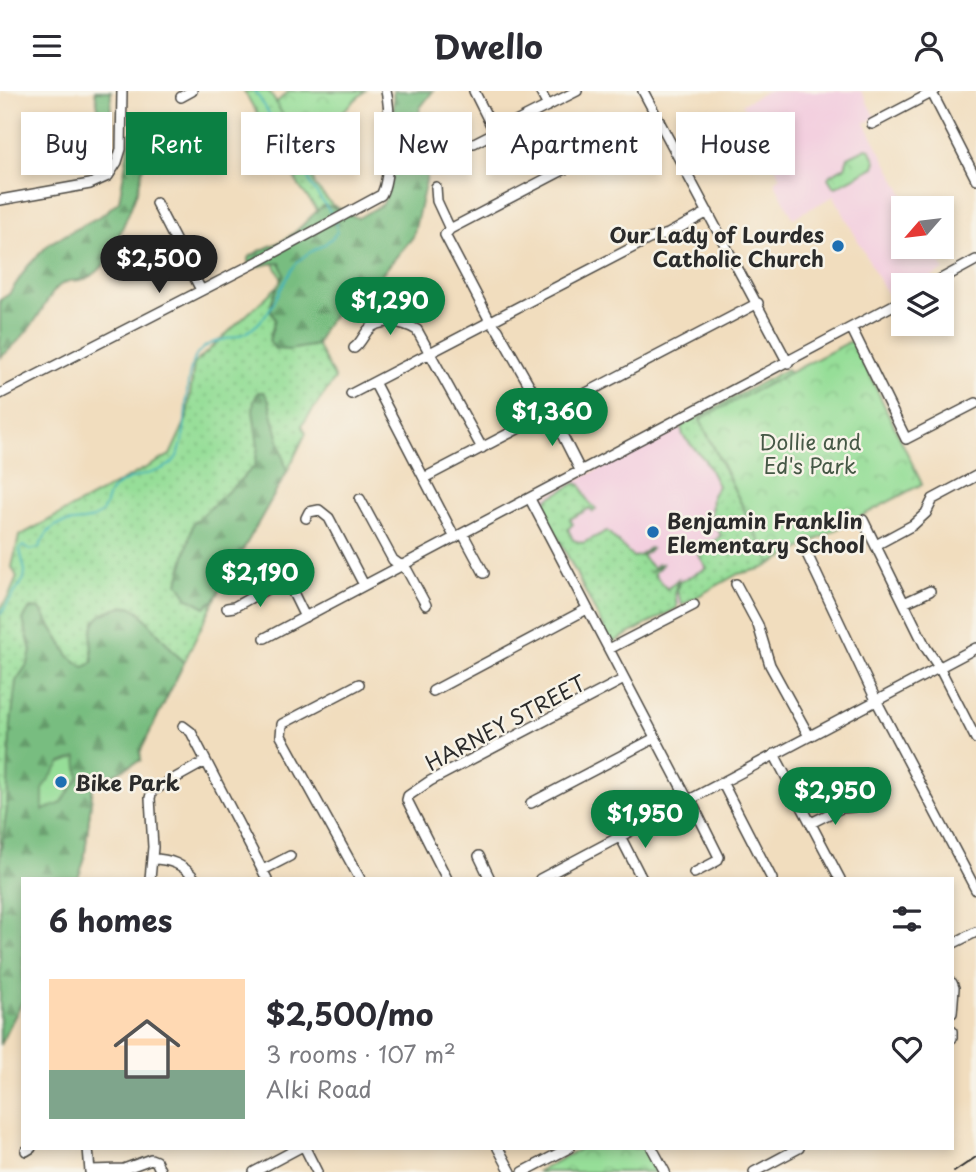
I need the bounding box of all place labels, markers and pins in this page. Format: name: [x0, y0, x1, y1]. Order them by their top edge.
place label: Our Lady of Lourdes Catholic Church: [609, 218, 824, 274]
pin: $2,500: [102, 235, 216, 295]
marker: Our Lady of Lourdes Catholic Church: [830, 238, 846, 254]
pin: $1,290: [333, 278, 447, 337]
pin: $1,360: [495, 389, 609, 448]
place label: Benjamin Franklin Elementary School: [667, 504, 865, 560]
marker: Benjamin Franklin Elementary School: [645, 524, 661, 540]
pin: $2,190: [203, 549, 317, 609]
place label: Bike Park: [75, 766, 180, 798]
pin: $2,950: [778, 767, 892, 827]
marker: Bike Park: [53, 774, 69, 790]
pin: $1,950: [588, 791, 702, 850]

